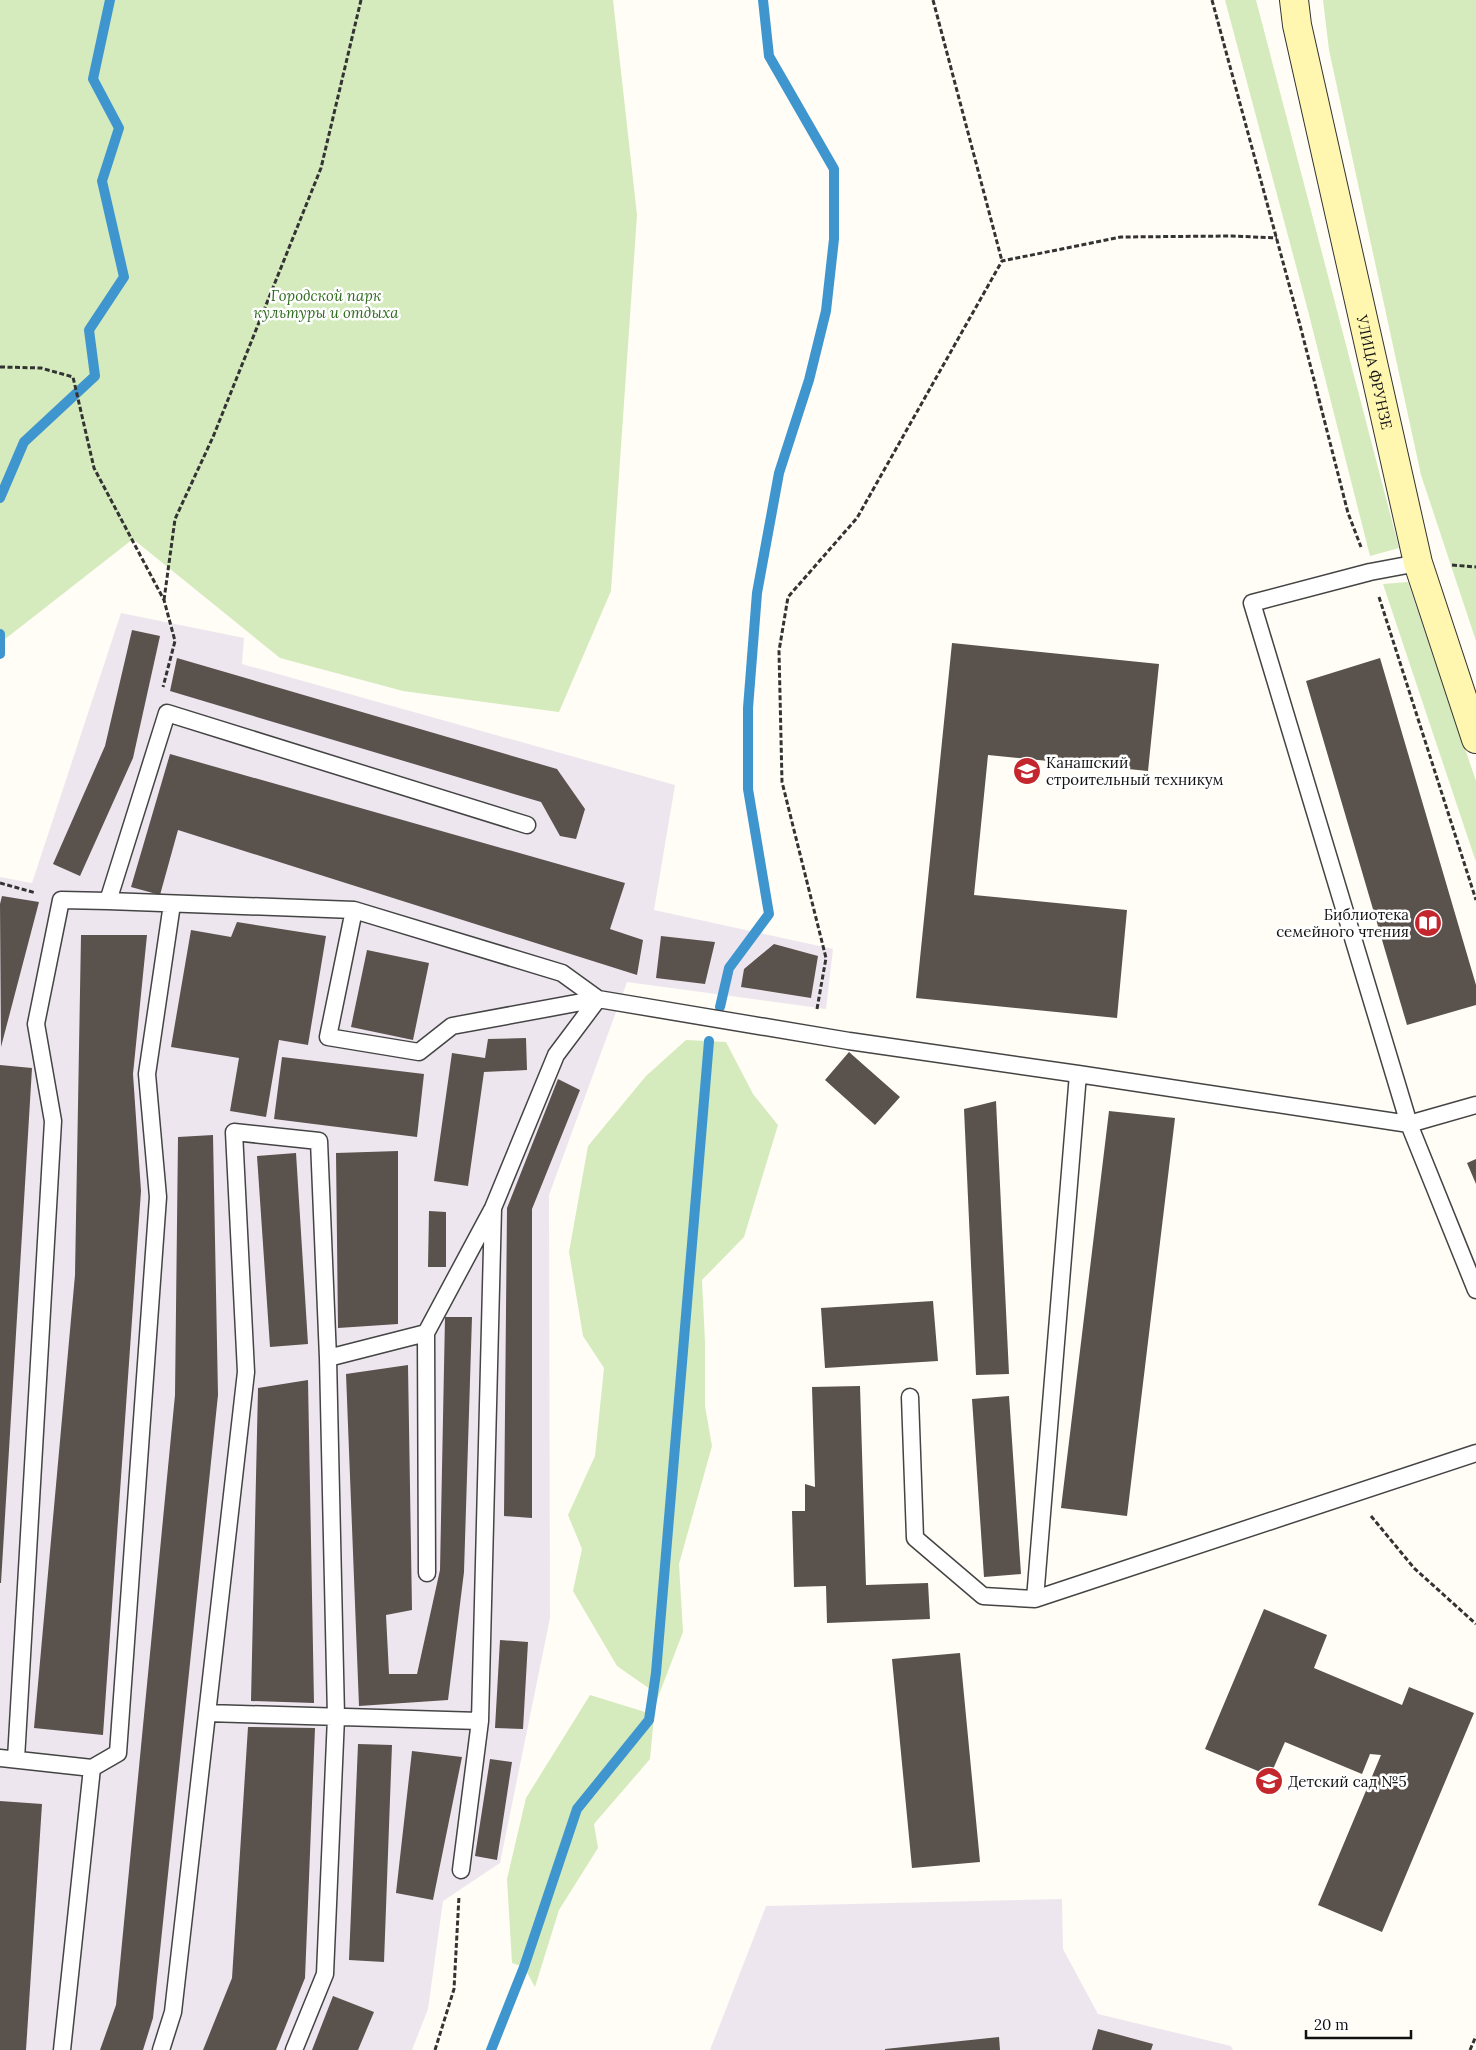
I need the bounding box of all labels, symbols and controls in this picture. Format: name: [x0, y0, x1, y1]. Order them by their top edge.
park label: Городской парк культуры и отдыха: [254, 286, 399, 322]
street label: УЛИЦА ФРУНЗЕ: [1353, 312, 1397, 431]
place label: Канашский строительный техникум: [1046, 753, 1224, 789]
school or university icon: Канашский строительный техникум: [1012, 756, 1042, 786]
place label: Библиотека семейного чтения: [1276, 905, 1409, 941]
library icon: Библиотека семейного чтения: [1413, 908, 1443, 938]
school or university icon: Детский сад №5: [1254, 1766, 1284, 1796]
place label: Детский сад №5: [1288, 1772, 1407, 1791]
scale bar: [1306, 2008, 1411, 2040]
text: 20 m: [1314, 2015, 1349, 2034]

